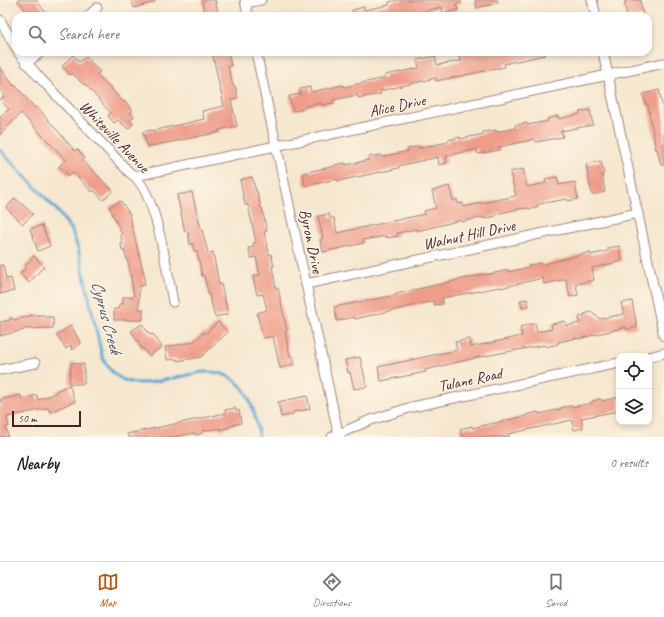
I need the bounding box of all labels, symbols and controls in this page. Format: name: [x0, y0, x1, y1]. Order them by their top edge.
search box: [12, 12, 652, 56]
icon: search: [26, 23, 48, 45]
text: Search here: [58, 25, 119, 44]
street label: Alice Drive: [367, 90, 429, 122]
street label: Whiteville Avenue: [75, 96, 155, 178]
street label: Byron Drive: [295, 207, 328, 277]
street label: Walnut Hill Drive: [421, 215, 519, 254]
water label: Cyprus Creek: [87, 279, 127, 359]
map controls: [616, 353, 652, 425]
button: locate: [616, 353, 652, 389]
street label: Tulane Road: [437, 363, 506, 396]
button: layers: [616, 389, 652, 425]
scale bar: [12, 409, 81, 428]
text: 50 m: [18, 411, 37, 425]
text: Nearby: [16, 453, 59, 474]
text: 0 results: [610, 455, 648, 471]
tab: Map: [97, 571, 119, 609]
tab: Directions: [313, 571, 351, 609]
tab: Saved: [545, 571, 567, 609]

